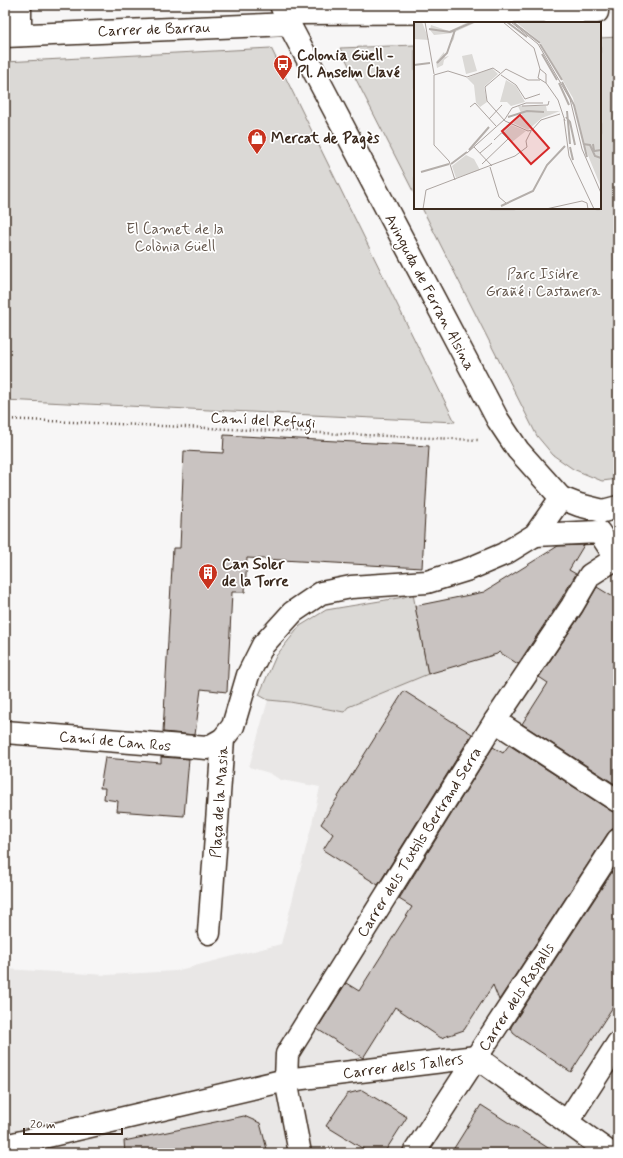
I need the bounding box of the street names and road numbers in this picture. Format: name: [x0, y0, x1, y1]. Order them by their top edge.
street label: Carrer de Barrau: [97, 18, 211, 42]
street label: Avinguda de Ferran Alsina: [378, 211, 479, 375]
street label: Camí del Refugi: [210, 408, 316, 435]
street label: Camí de Can Ros: [58, 727, 172, 757]
street label: Plaça de la Masia: [206, 744, 234, 859]
street label: Carrer dels Textils Bertrand Serra: [353, 744, 487, 941]
street label: Carrer dels Raspalls: [474, 939, 560, 1055]
street label: Carrer dels Tallers: [342, 1050, 464, 1084]

